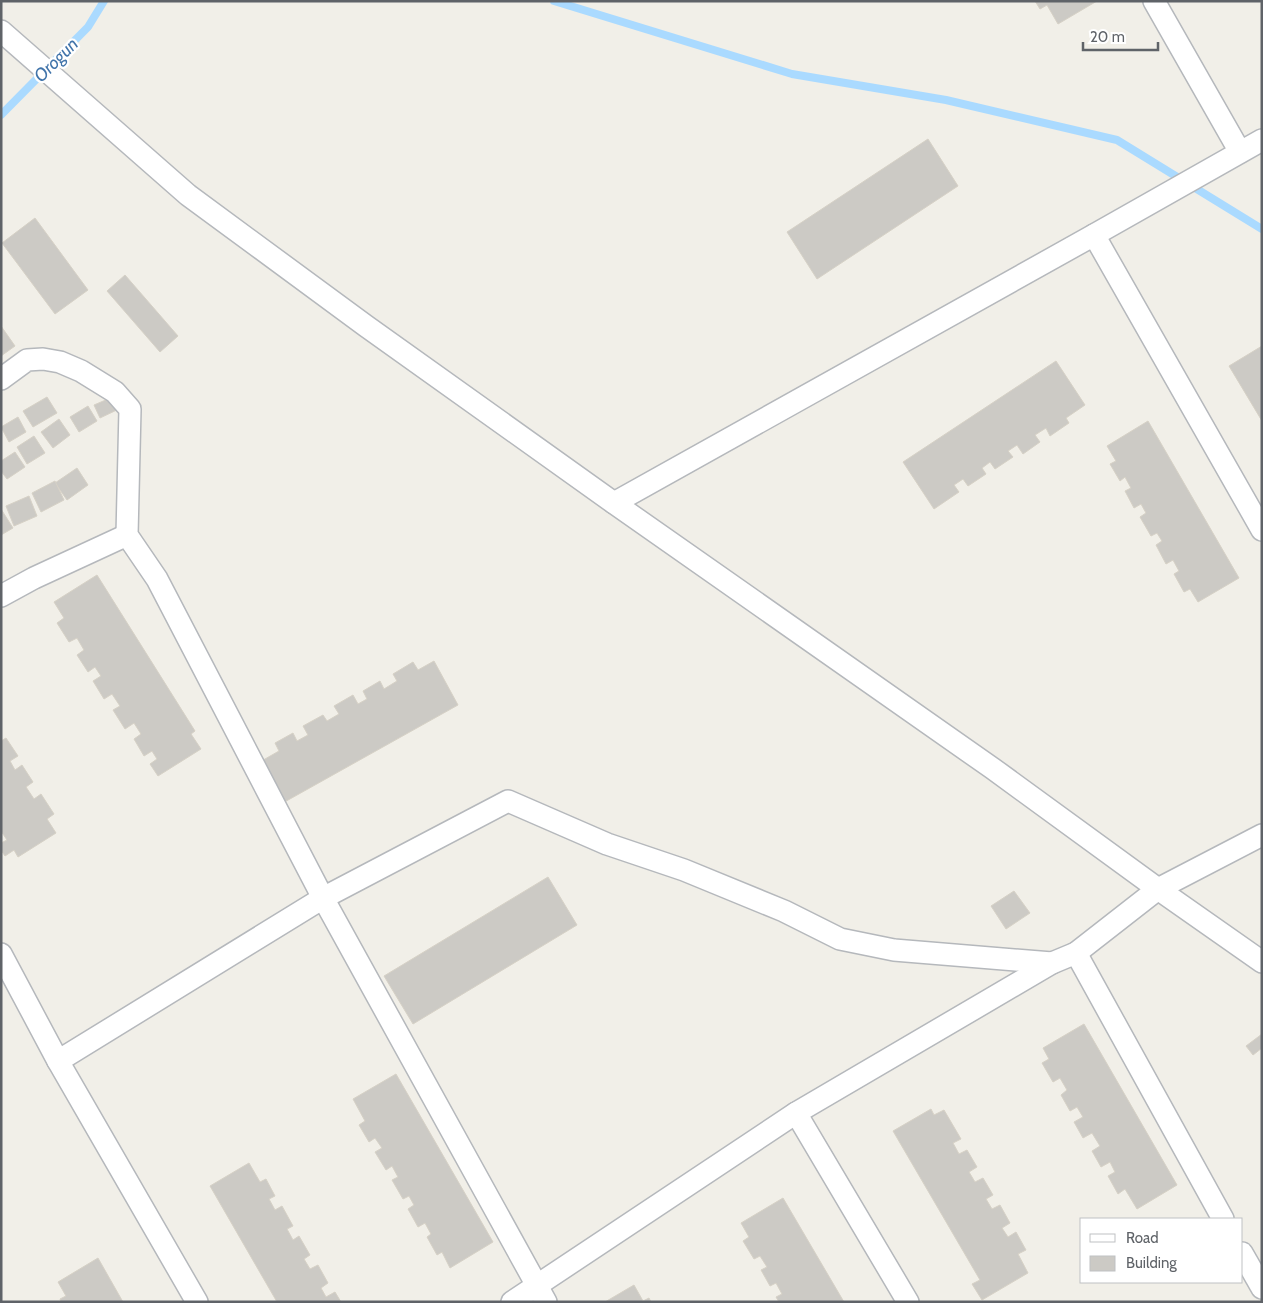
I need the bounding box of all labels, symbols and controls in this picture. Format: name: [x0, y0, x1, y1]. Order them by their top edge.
scale bar: [1083, 20, 1158, 52]
text: 20 m: [1090, 28, 1125, 46]
water label: Orogun: [29, 33, 83, 87]
legend: [1080, 1218, 1243, 1283]
text: Road: [1126, 1229, 1159, 1247]
text: Building: [1126, 1254, 1177, 1272]

